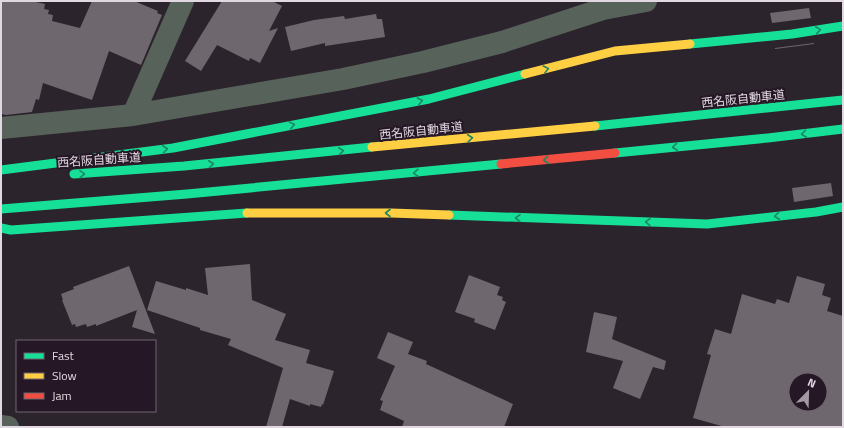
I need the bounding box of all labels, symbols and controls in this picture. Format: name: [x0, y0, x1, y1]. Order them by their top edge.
one-way arrow: [815, 26, 821, 35]
one-way arrow: [542, 65, 549, 74]
street label: 西名阪自動車道: [700, 85, 786, 112]
one-way arrow: [417, 97, 423, 105]
street label: 西名阪自動車道: [378, 117, 464, 144]
one-way arrow: [289, 121, 296, 130]
one-way arrow: [801, 129, 807, 138]
one-way arrow: [467, 134, 473, 143]
one-way arrow: [672, 143, 678, 152]
one-way arrow: [162, 145, 168, 154]
street label: 西名阪自動車道: [56, 147, 142, 172]
one-way arrow: [338, 147, 344, 156]
one-way arrow: [543, 155, 549, 164]
one-way arrow: [208, 159, 214, 168]
one-way arrow: [413, 168, 419, 177]
one-way arrow: [79, 169, 85, 178]
one-way arrow: [385, 209, 391, 217]
one-way arrow: [774, 211, 780, 220]
one-way arrow: [515, 213, 521, 222]
one-way arrow: [645, 218, 651, 226]
legend: [16, 340, 156, 412]
text: Fast: [52, 346, 75, 365]
text: Slow: [52, 366, 77, 385]
north arrow: [788, 372, 828, 412]
text: N: [805, 374, 819, 392]
text: Jam: [52, 386, 72, 405]

